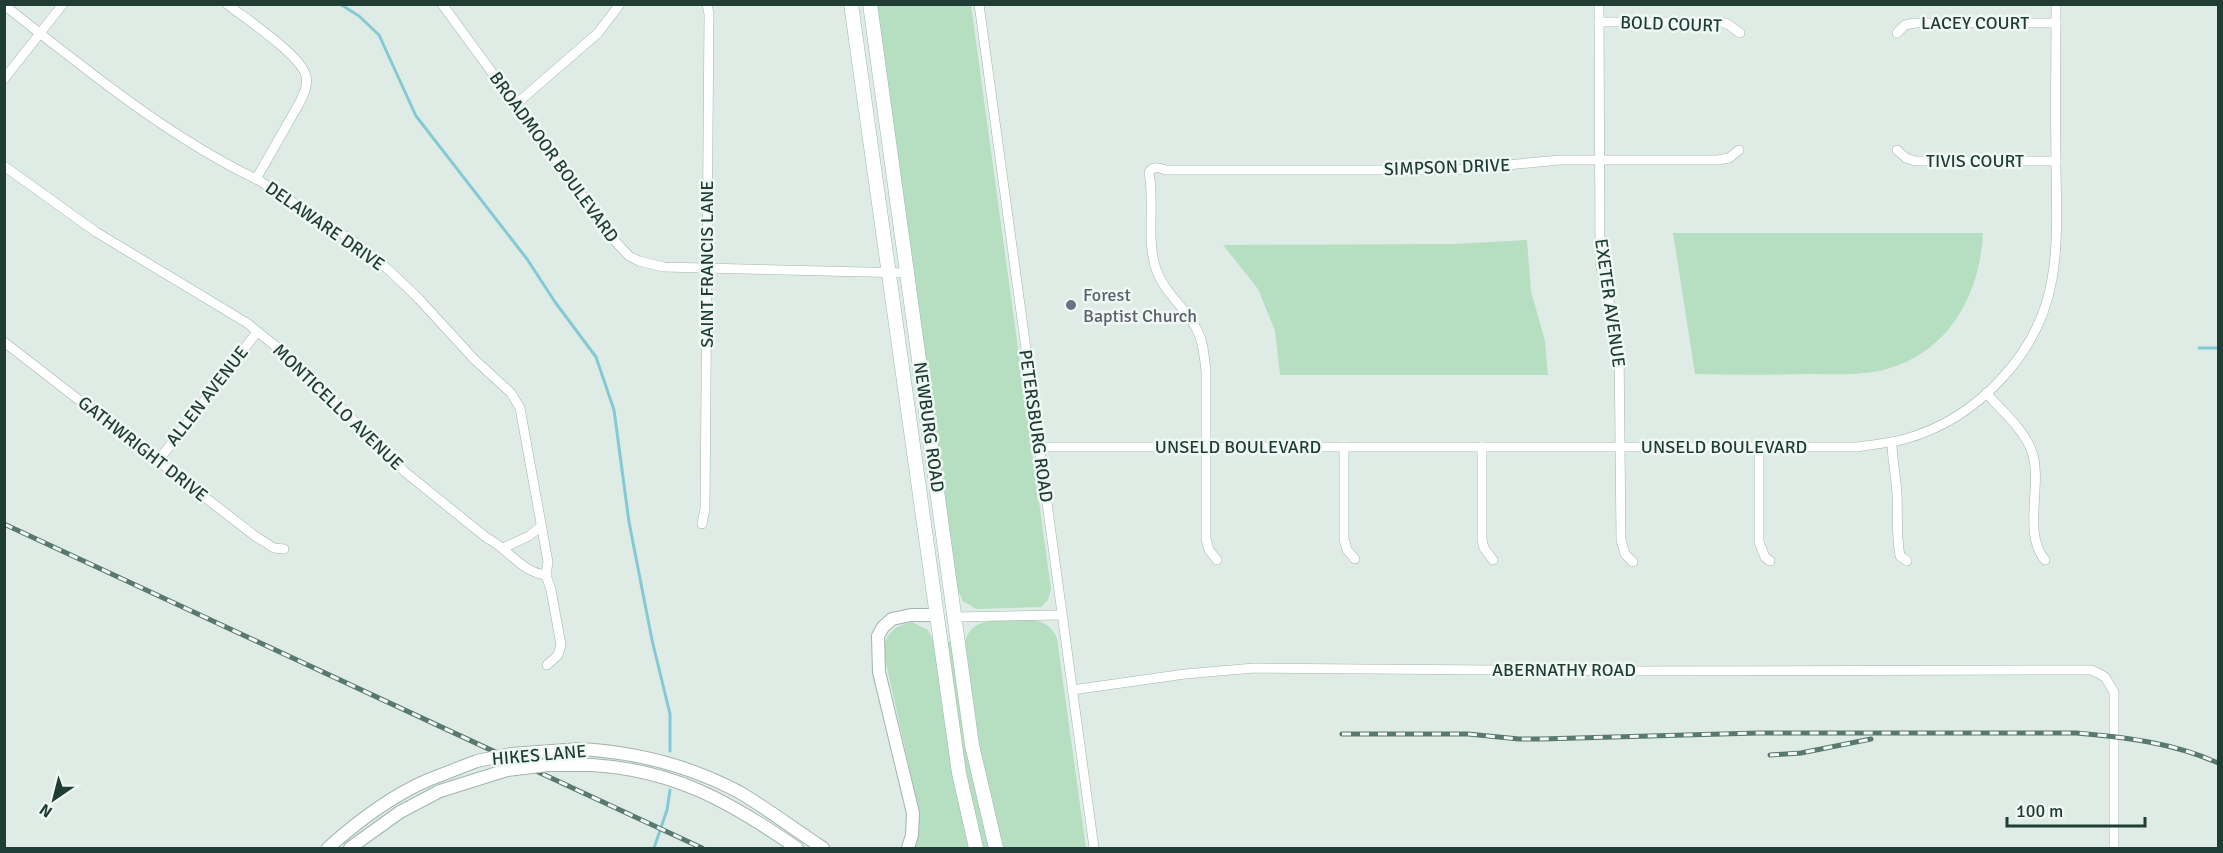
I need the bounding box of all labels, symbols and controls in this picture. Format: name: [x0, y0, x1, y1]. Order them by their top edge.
street label: BOLD COURT: [1620, 11, 1722, 37]
street label: LACEY COURT: [1921, 12, 2029, 34]
street label: BROADMOOR BOULEVARD: [485, 67, 623, 247]
street label: TIVIS COURT: [1926, 150, 2024, 172]
street label: SIMPSON DRIVE: [1384, 154, 1510, 180]
street label: DELAWARE DRIVE: [261, 177, 389, 275]
street label: SAINT FRANCIS LANE: [696, 180, 718, 348]
street label: EXETER AVENUE: [1590, 237, 1630, 369]
place label: Forest Baptist Church: [1083, 284, 1197, 327]
marker: Forest Baptist Church: [1064, 298, 1078, 312]
street label: MONTICELLO AVENUE: [268, 339, 408, 475]
street label: ALLEN AVENUE: [161, 342, 253, 450]
street label: PETERSBURG ROAD: [1014, 348, 1058, 504]
street label: NEWBURG ROAD: [909, 360, 949, 494]
street label: GATHWRIGHT DRIVE: [74, 391, 212, 507]
street label: UNSELD BOULEVARD: [1155, 436, 1321, 458]
street label: UNSELD BOULEVARD: [1641, 436, 1807, 458]
street label: ABERNATHY ROAD: [1492, 659, 1636, 681]
street label: HIKES LANE: [491, 740, 587, 770]
north arrow: [24, 769, 84, 829]
scale bar: [2007, 790, 2145, 828]
text: N: [36, 799, 56, 822]
text: 100 m: [2016, 800, 2063, 822]

